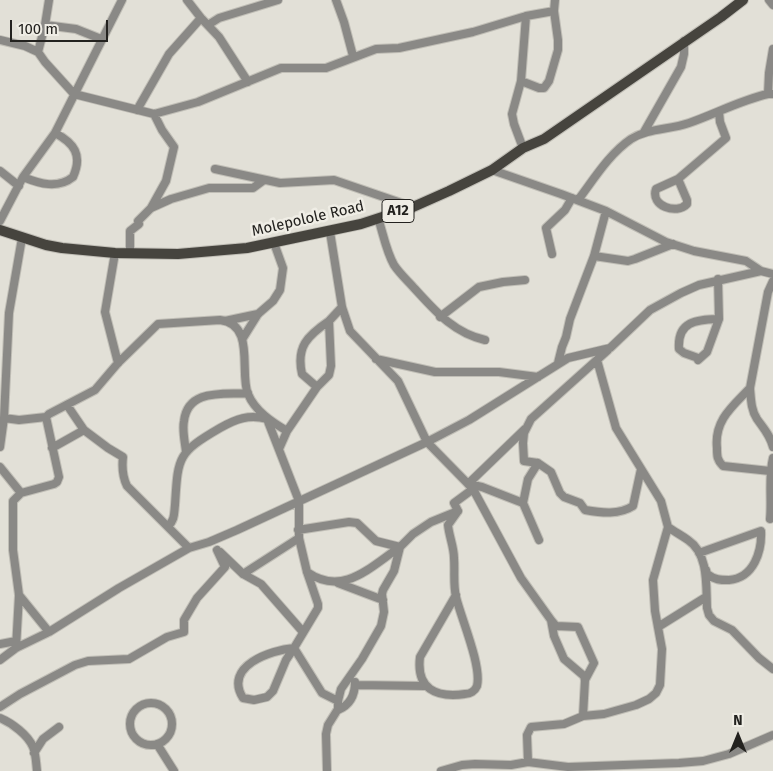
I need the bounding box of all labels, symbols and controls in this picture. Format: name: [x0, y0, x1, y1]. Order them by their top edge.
scale bar: [12, 10, 110, 42]
text: 100 m: [18, 20, 58, 38]
street label: Molepolole Road: [250, 197, 366, 241]
road number: A12: [382, 200, 414, 222]
north arrow: [713, 711, 763, 761]
text: N: [733, 712, 743, 729]

